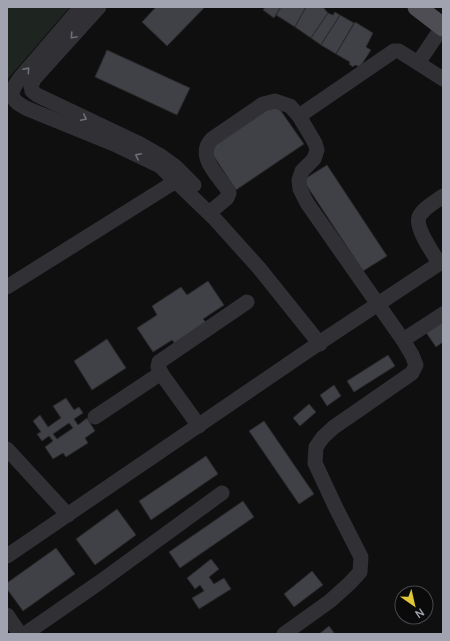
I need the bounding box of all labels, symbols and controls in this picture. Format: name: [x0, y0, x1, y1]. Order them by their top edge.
one-way arrow: [70, 31, 78, 39]
one-way arrow: [22, 67, 29, 74]
one-way arrow: [80, 113, 87, 121]
one-way arrow: [135, 153, 142, 161]
north arrow: [394, 585, 434, 625]
text: N: [412, 605, 427, 622]

